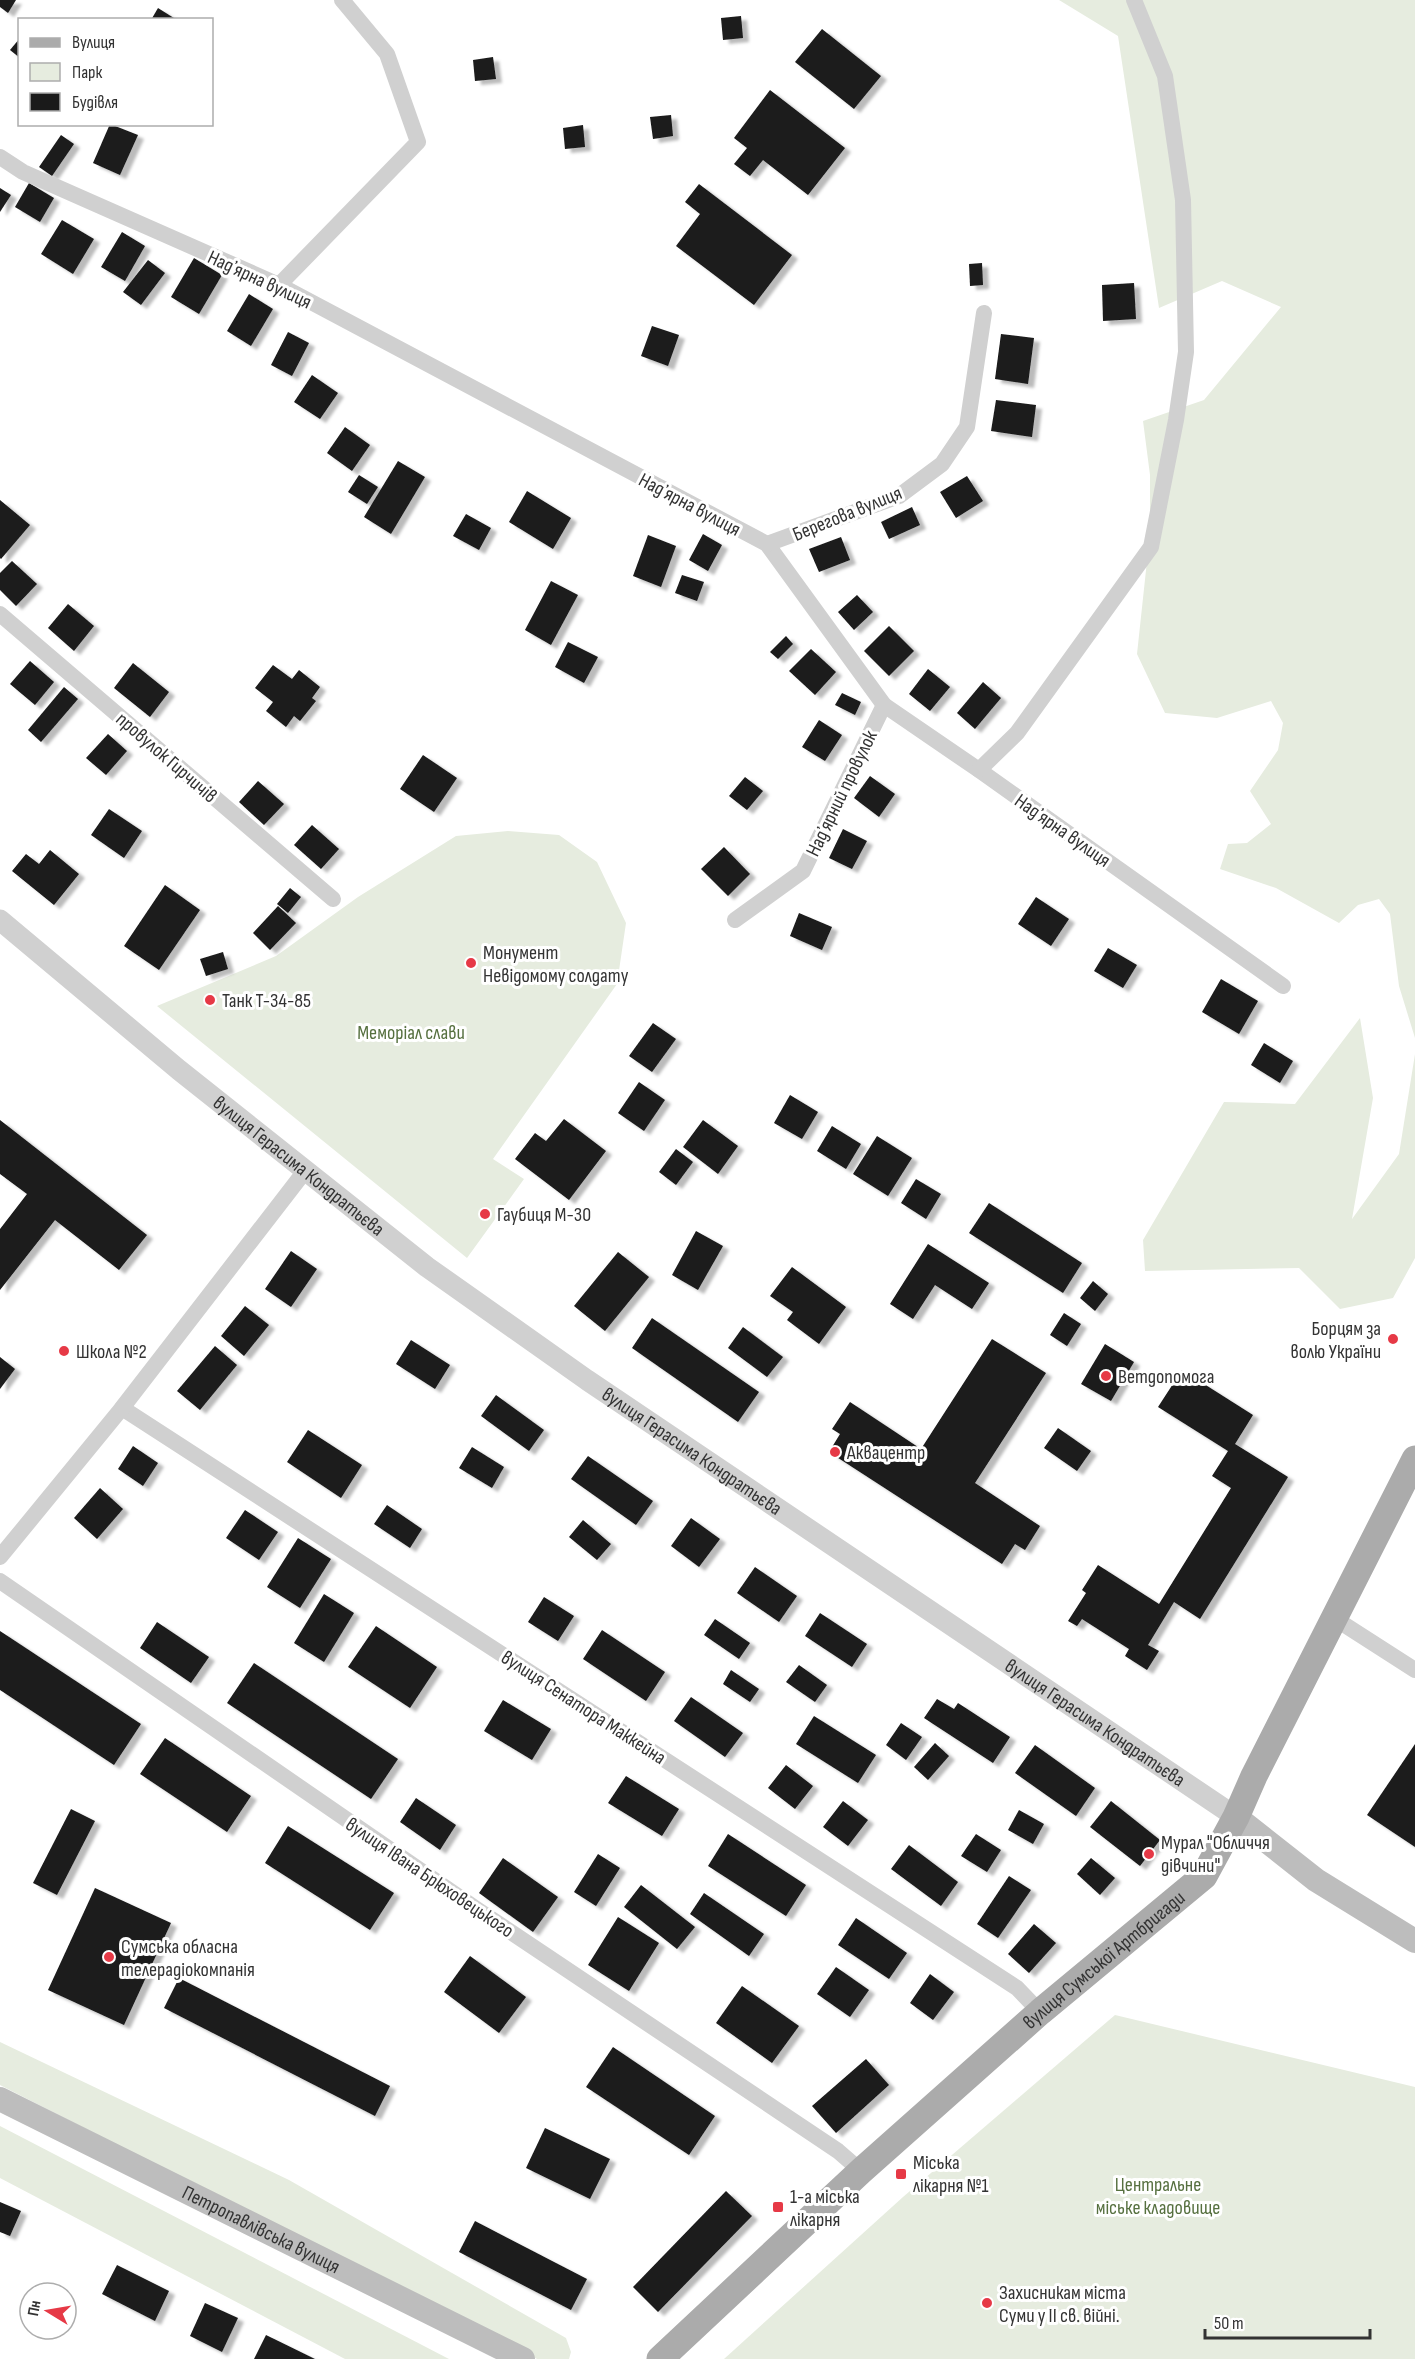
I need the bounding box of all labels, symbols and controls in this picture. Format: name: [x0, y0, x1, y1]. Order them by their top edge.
legend: [18, 18, 213, 126]
text: Вулиця: [72, 32, 115, 53]
text: Парк: [72, 62, 103, 83]
text: Будівля: [72, 92, 118, 113]
street label: Надʼярна вулиця: [204, 245, 315, 314]
street label: Надʼярна вулиця: [635, 468, 745, 542]
street label: Берегова вулиця: [789, 481, 905, 547]
street label: провулок Гирчичів: [111, 707, 222, 808]
street label: Надʼярний провулок: [801, 726, 883, 860]
street label: Надʼярна вулиця: [1010, 789, 1115, 873]
place label: Монумент Невідомому солдату: [483, 941, 629, 988]
marker: Монумент Невідомому солдату: [464, 956, 478, 970]
place label: Танк Т-34-85: [222, 989, 311, 1013]
marker: Танк Т-34-85: [203, 993, 217, 1007]
park label: Меморіал слави: [357, 1021, 465, 1045]
street label: вулиця Герасима Кондратьєва: [208, 1091, 389, 1242]
place label: Гаубиця М-30: [497, 1203, 591, 1227]
marker: Гаубиця М-30: [478, 1207, 492, 1221]
place label: Борцям за волю України: [1290, 1317, 1381, 1364]
marker: Борцям за волю України: [1386, 1332, 1400, 1346]
place label: Школа №2: [76, 1340, 147, 1364]
marker: Школа №2: [57, 1344, 71, 1358]
place label: Ветдопомога: [1118, 1365, 1214, 1389]
marker: Ветдопомога: [1099, 1369, 1113, 1383]
street label: вулиця Герасима Кондратьєва: [597, 1383, 786, 1521]
place label: Аквацентр: [846, 1441, 925, 1465]
marker: Аквацентр: [828, 1445, 842, 1459]
street label: вулиця Сенатора Маккейна: [497, 1646, 670, 1770]
street label: вулиця Герасима Кондратьєва: [1000, 1654, 1189, 1792]
street label: вулиця Івана Брюховецького: [341, 1813, 518, 1943]
place label: Мурал "Обличчя дівчини": [1161, 1831, 1270, 1878]
marker: Мурал "Обличчя дівчини": [1142, 1847, 1156, 1861]
street label: вулиця Сумської Артбригади: [1018, 1886, 1190, 2035]
place label: Сумська обласна телерадіокомпанія: [121, 1935, 255, 1982]
marker: Сумська обласна телерадіокомпанія: [102, 1950, 116, 1964]
place label: Міська лікарня №1: [913, 2151, 989, 2198]
marker: Міська лікарня №1: [894, 2167, 908, 2181]
park label: Центральне міське кладовище: [1096, 2173, 1220, 2220]
street label: Петропавлівська вулиця: [178, 2181, 344, 2279]
place label: 1-а міська лікарня: [790, 2185, 860, 2232]
marker: 1-а міська лікарня: [771, 2200, 785, 2214]
north arrow: [18, 2281, 78, 2341]
place label: Захисникам міста Суми у ІІ св. війні.: [999, 2281, 1126, 2328]
marker: Захисникам міста Суми у ІІ св. війні.: [980, 2296, 994, 2310]
text: Пн: [24, 2299, 46, 2318]
scale bar: [1205, 2302, 1370, 2340]
text: 50 m: [1214, 2313, 1244, 2334]

